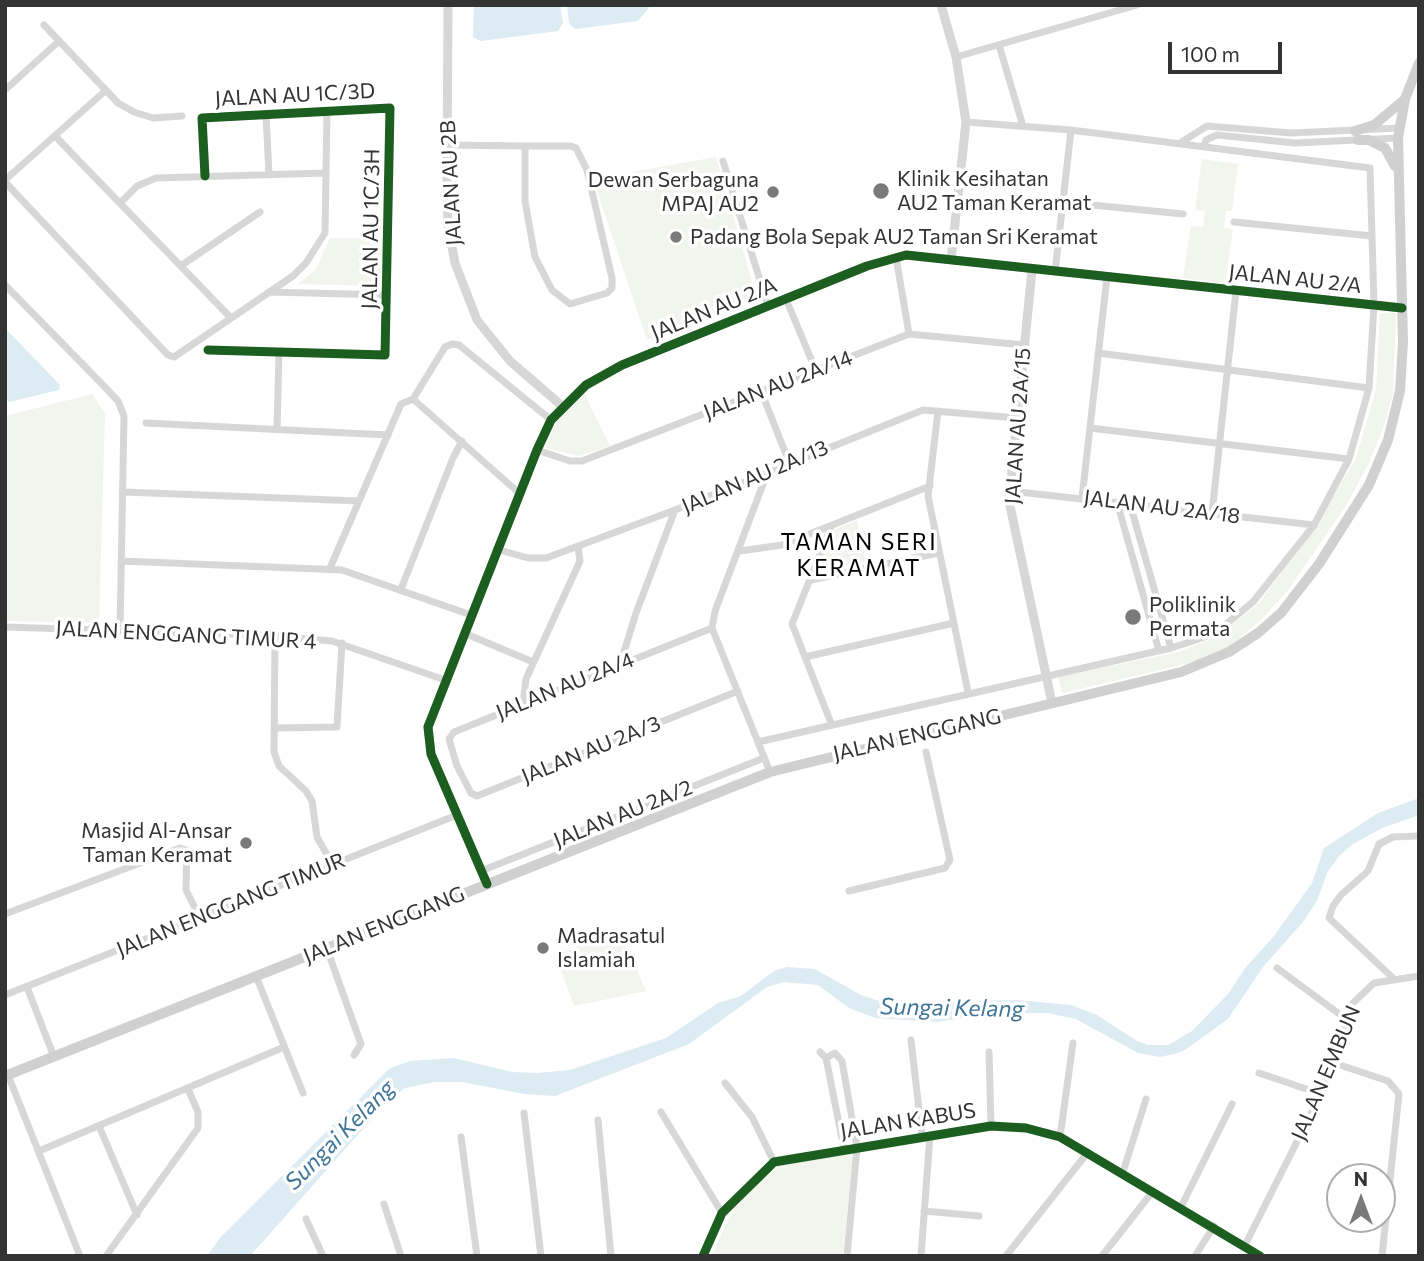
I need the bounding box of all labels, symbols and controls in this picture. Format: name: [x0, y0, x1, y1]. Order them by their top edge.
scale bar: [1172, 28, 1286, 72]
text: 100 m: [1181, 41, 1240, 66]
street label: JALAN AU 1C/3D: [214, 78, 376, 112]
street label: JALAN AU 2B: [435, 120, 467, 246]
street label: JALAN AU 1C/3H: [357, 148, 385, 310]
place label: Klinik Kesihatan AU2 Taman Keramat: [897, 166, 1091, 216]
place label: Dewan Serbaguna MPAJ AU2: [588, 167, 759, 217]
marker: Klinik Kesihatan AU2 Taman Keramat: [871, 181, 891, 201]
marker: Dewan Serbaguna MPAJ AU2: [765, 184, 781, 200]
place label: Padang Bola Sepak AU2 Taman Sri Keramat: [690, 224, 1098, 250]
marker: Padang Bola Sepak AU2 Taman Sri Keramat: [668, 229, 684, 245]
street label: JALAN AU 2/A: [1227, 259, 1363, 299]
street label: JALAN AU 2/A: [647, 272, 781, 346]
street label: JALAN AU 2A/14: [700, 345, 856, 425]
street label: JALAN AU 2A/15: [1000, 347, 1036, 505]
street label: JALAN AU 2A/13: [678, 435, 832, 519]
street label: JALAN AU 2A/18: [1082, 485, 1242, 529]
district label: TAMAN SERI KERAMAT: [782, 528, 936, 582]
place label: Poliklinik Permata: [1149, 592, 1236, 642]
marker: Poliklinik Permata: [1123, 607, 1143, 627]
street label: JALAN ENGGANG TIMUR 4: [55, 616, 317, 654]
street label: JALAN AU 2A/4: [492, 647, 638, 725]
street label: JALAN ENGGANG: [830, 703, 1004, 767]
street label: JALAN AU 2A/3: [518, 711, 664, 789]
street label: JALAN AU 2A/2: [550, 775, 696, 853]
place label: Masjid Al-Ansar Taman Keramat: [81, 818, 232, 868]
marker: Masjid Al-Ansar Taman Keramat: [238, 835, 254, 851]
street label: JALAN ENGGANG TIMUR: [113, 848, 349, 962]
street label: JALAN ENGGANG: [300, 881, 468, 969]
place label: Madrasatul Islamiah: [557, 923, 665, 973]
marker: Madrasatul Islamiah: [535, 940, 551, 956]
water label: Sungai Kelang: [880, 993, 1024, 1023]
street label: JALAN EMBUN: [1286, 1002, 1366, 1144]
water label: Sungai Kelang: [279, 1074, 401, 1196]
street label: JALAN KABUS: [838, 1098, 978, 1144]
north arrow: [1326, 1163, 1396, 1233]
text: N: [1354, 1167, 1368, 1190]

